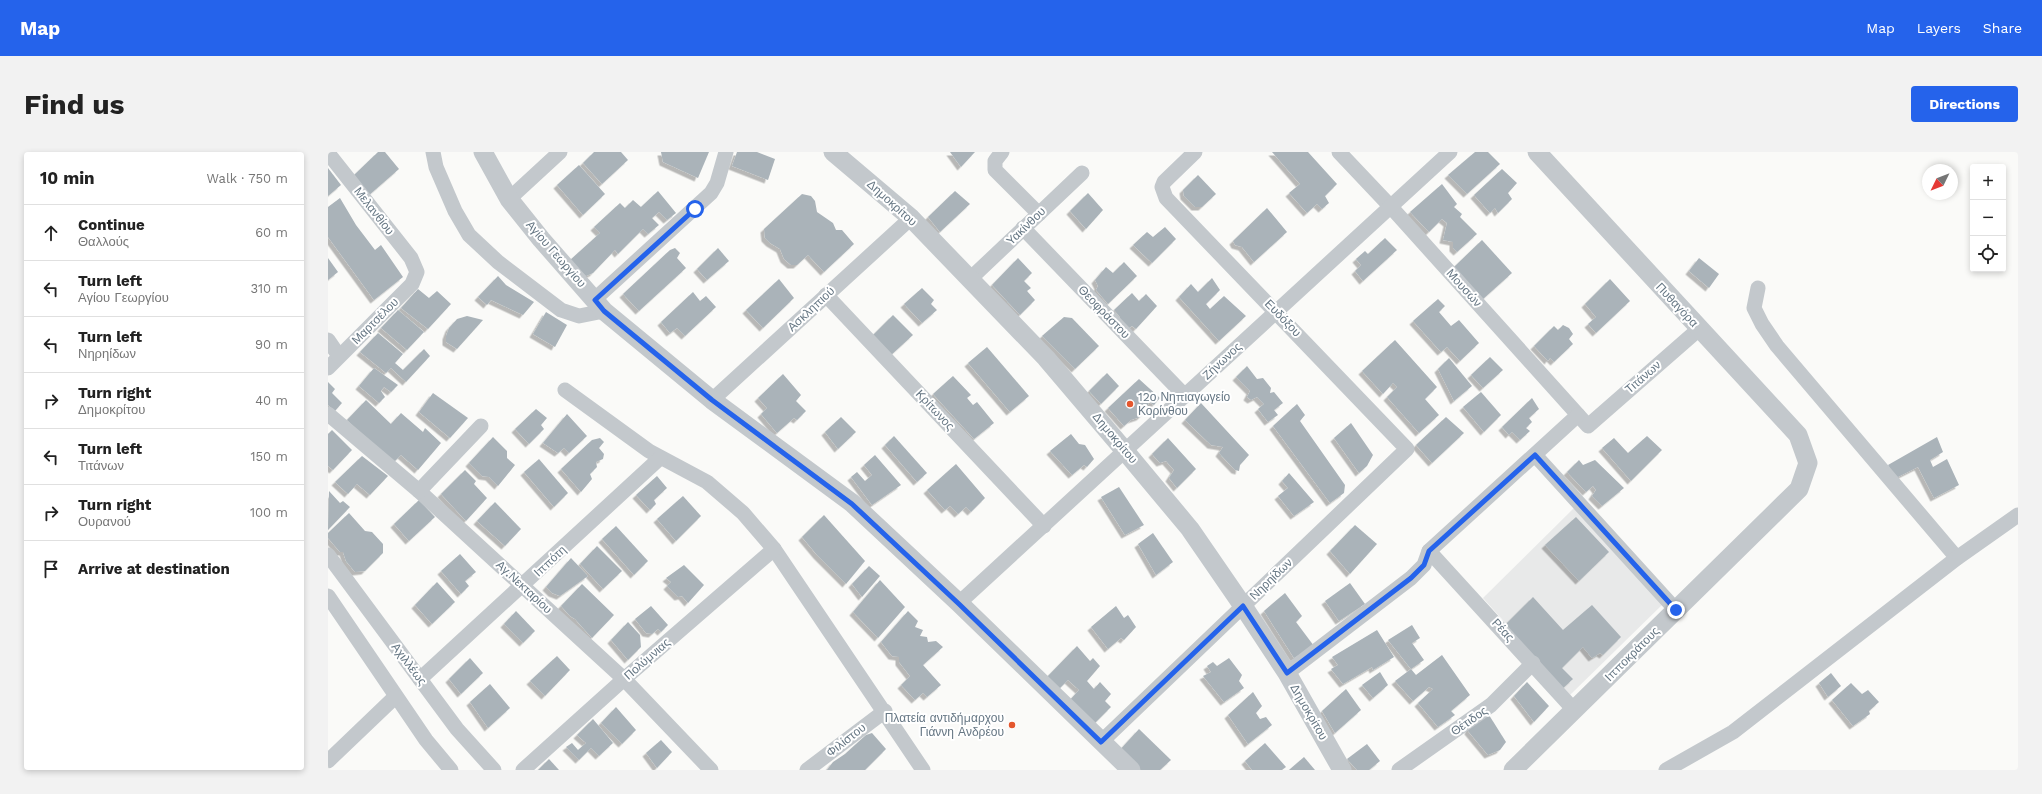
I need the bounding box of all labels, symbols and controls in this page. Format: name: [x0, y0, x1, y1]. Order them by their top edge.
text: Map: [20, 17, 60, 40]
text: Map: [1866, 20, 1895, 36]
text: Layers: [1917, 20, 1961, 36]
text: Share: [1983, 20, 2022, 36]
button: Directions: [1911, 86, 2018, 122]
text: Find us: [24, 88, 124, 121]
north arrow: [1922, 164, 1958, 200]
map controls: [1970, 164, 2006, 272]
button: +: [1970, 164, 2006, 200]
text: 10 min: [40, 168, 95, 188]
text: Walk · 750 m: [207, 171, 288, 186]
street label: Δημοκρίτου: [864, 177, 920, 229]
street label: Μελανθίου: [351, 184, 397, 238]
route start: [686, 200, 704, 218]
button: −: [1970, 200, 2006, 236]
street label: Υακίνθου: [1004, 204, 1048, 248]
text: Continue: [78, 216, 145, 234]
street label: Αγίου Γεωργίου: [523, 218, 589, 290]
icon: ahead: [40, 222, 62, 244]
text: 60 m: [255, 225, 288, 240]
text: Θαλλούς: [78, 234, 129, 249]
button: locate: [1970, 236, 2006, 272]
street label: Μουσών: [1443, 266, 1485, 310]
text: Turn left: [78, 272, 142, 290]
icon: left: [40, 278, 62, 300]
street label: Πυθαγόρα: [1653, 280, 1701, 330]
text: 310 m: [250, 281, 288, 296]
street label: Θεοφράστου: [1075, 283, 1133, 341]
street label: Ασκληπιού: [785, 284, 837, 334]
text: Αγίου Γεωργίου: [78, 290, 169, 305]
street label: Μαρτσέλου: [349, 295, 401, 347]
street label: Ευδόξου: [1262, 297, 1304, 339]
text: Turn left: [78, 328, 142, 346]
icon: left: [40, 334, 62, 356]
text: 90 m: [255, 337, 288, 352]
street label: Ζήνωνος: [1200, 339, 1244, 382]
text: Νηρηίδων: [78, 346, 136, 361]
street label: Τιτάνων: [1622, 358, 1664, 396]
text: Turn right: [78, 384, 151, 402]
street label: Κρίτωνος: [913, 387, 957, 433]
icon: right: [40, 390, 62, 412]
place label: 12ο Νηπιαγωγείο Κορίνθου: [1138, 390, 1231, 418]
text: 40 m: [255, 393, 288, 408]
marker: 12ο Νηπιαγωγείο Κορίνθου: [1125, 399, 1135, 409]
text: Δημοκρίτου: [78, 402, 145, 417]
street label: Δημοκρίτου: [1090, 410, 1140, 466]
text: Turn left: [78, 440, 142, 458]
icon: left: [40, 446, 62, 468]
text: 150 m: [250, 449, 288, 464]
text: Τιτάνων: [78, 458, 124, 473]
text: Turn right: [78, 496, 151, 514]
icon: right: [40, 502, 62, 524]
text: 100 m: [250, 505, 288, 520]
text: Ουρανού: [78, 514, 131, 529]
street label: Ιππότη: [531, 543, 569, 579]
street label: Νηρηίδων: [1247, 555, 1295, 603]
icon: arrive: [40, 558, 62, 580]
street label: Αγ.Νεκταρίου: [493, 558, 555, 616]
text: Arrive at destination: [78, 560, 230, 578]
route end: [1667, 601, 1685, 619]
street label: Ρέας: [1489, 616, 1517, 644]
street label: Ιπποκράτους: [1602, 624, 1662, 684]
street label: Πολύμνιας: [621, 635, 673, 683]
street label: Αχιλλέως: [389, 640, 430, 688]
street label: Δημοκρίτου: [1287, 682, 1331, 742]
street label: Θέτιδος: [1448, 703, 1490, 739]
place label: Πλατεία αντιδήμαρχου Γιάννη Ανδρέου: [885, 711, 1004, 739]
street label: Φιλίστου: [824, 720, 868, 760]
marker: Πλατεία αντιδήμαρχου Γιάννη Ανδρέου: [1007, 720, 1017, 730]

